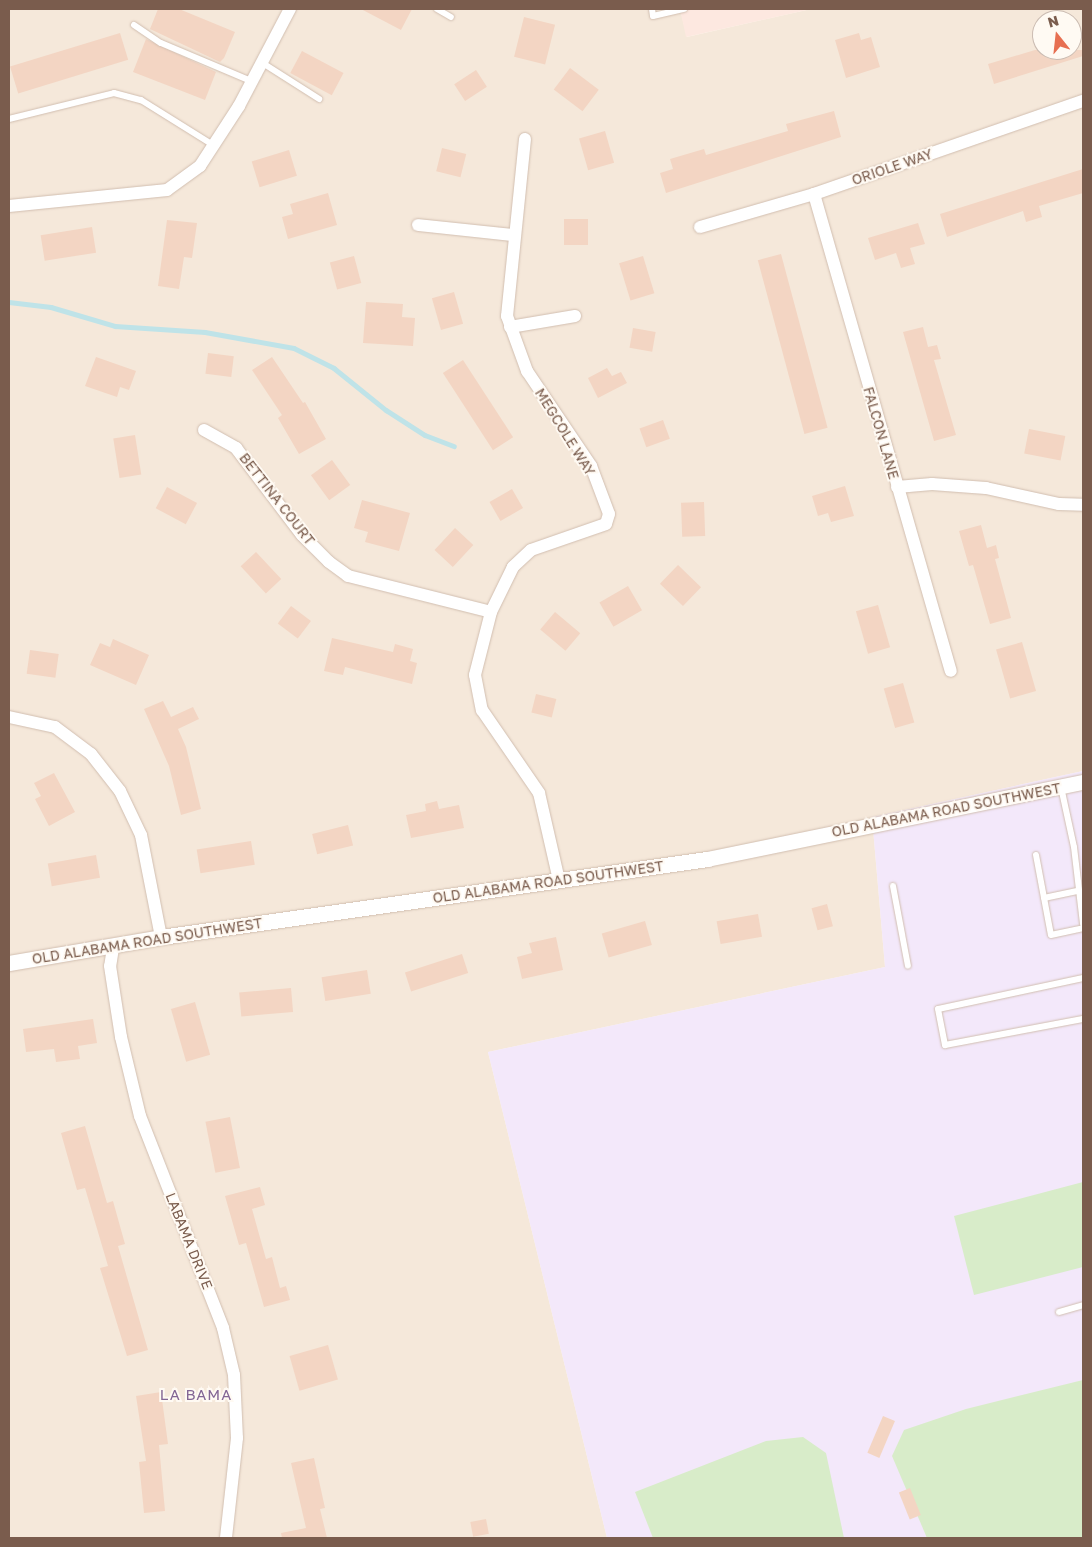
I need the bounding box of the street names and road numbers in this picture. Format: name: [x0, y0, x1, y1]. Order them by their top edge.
street label: ORIOLE WAY: [849, 145, 935, 189]
street label: MEGCOLE WAY: [531, 385, 599, 479]
street label: FALCON LANE: [860, 385, 902, 481]
street label: BETTINA COURT: [236, 450, 318, 548]
street label: OLD ALABAMA ROAD SOUTHWEST: [830, 780, 1062, 840]
street label: OLD ALABAMA ROAD SOUTHWEST: [432, 857, 664, 907]
street label: OLD ALABAMA ROAD SOUTHWEST: [31, 914, 263, 968]
street label: LABAMA DRIVE: [162, 1190, 216, 1292]

